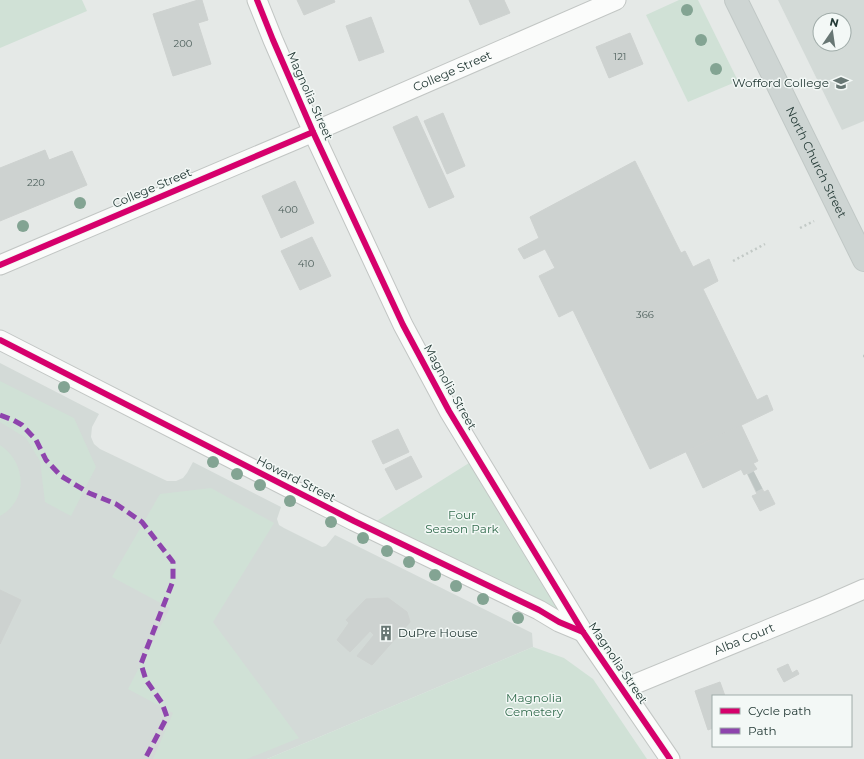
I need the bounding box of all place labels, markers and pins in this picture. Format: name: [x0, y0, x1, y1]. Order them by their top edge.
school or university icon: Wofford College: [832, 74, 850, 92]
place label: Wofford College: [732, 75, 829, 90]
building icon: DuPre House: [377, 624, 395, 642]
place label: DuPre House: [398, 625, 478, 640]

